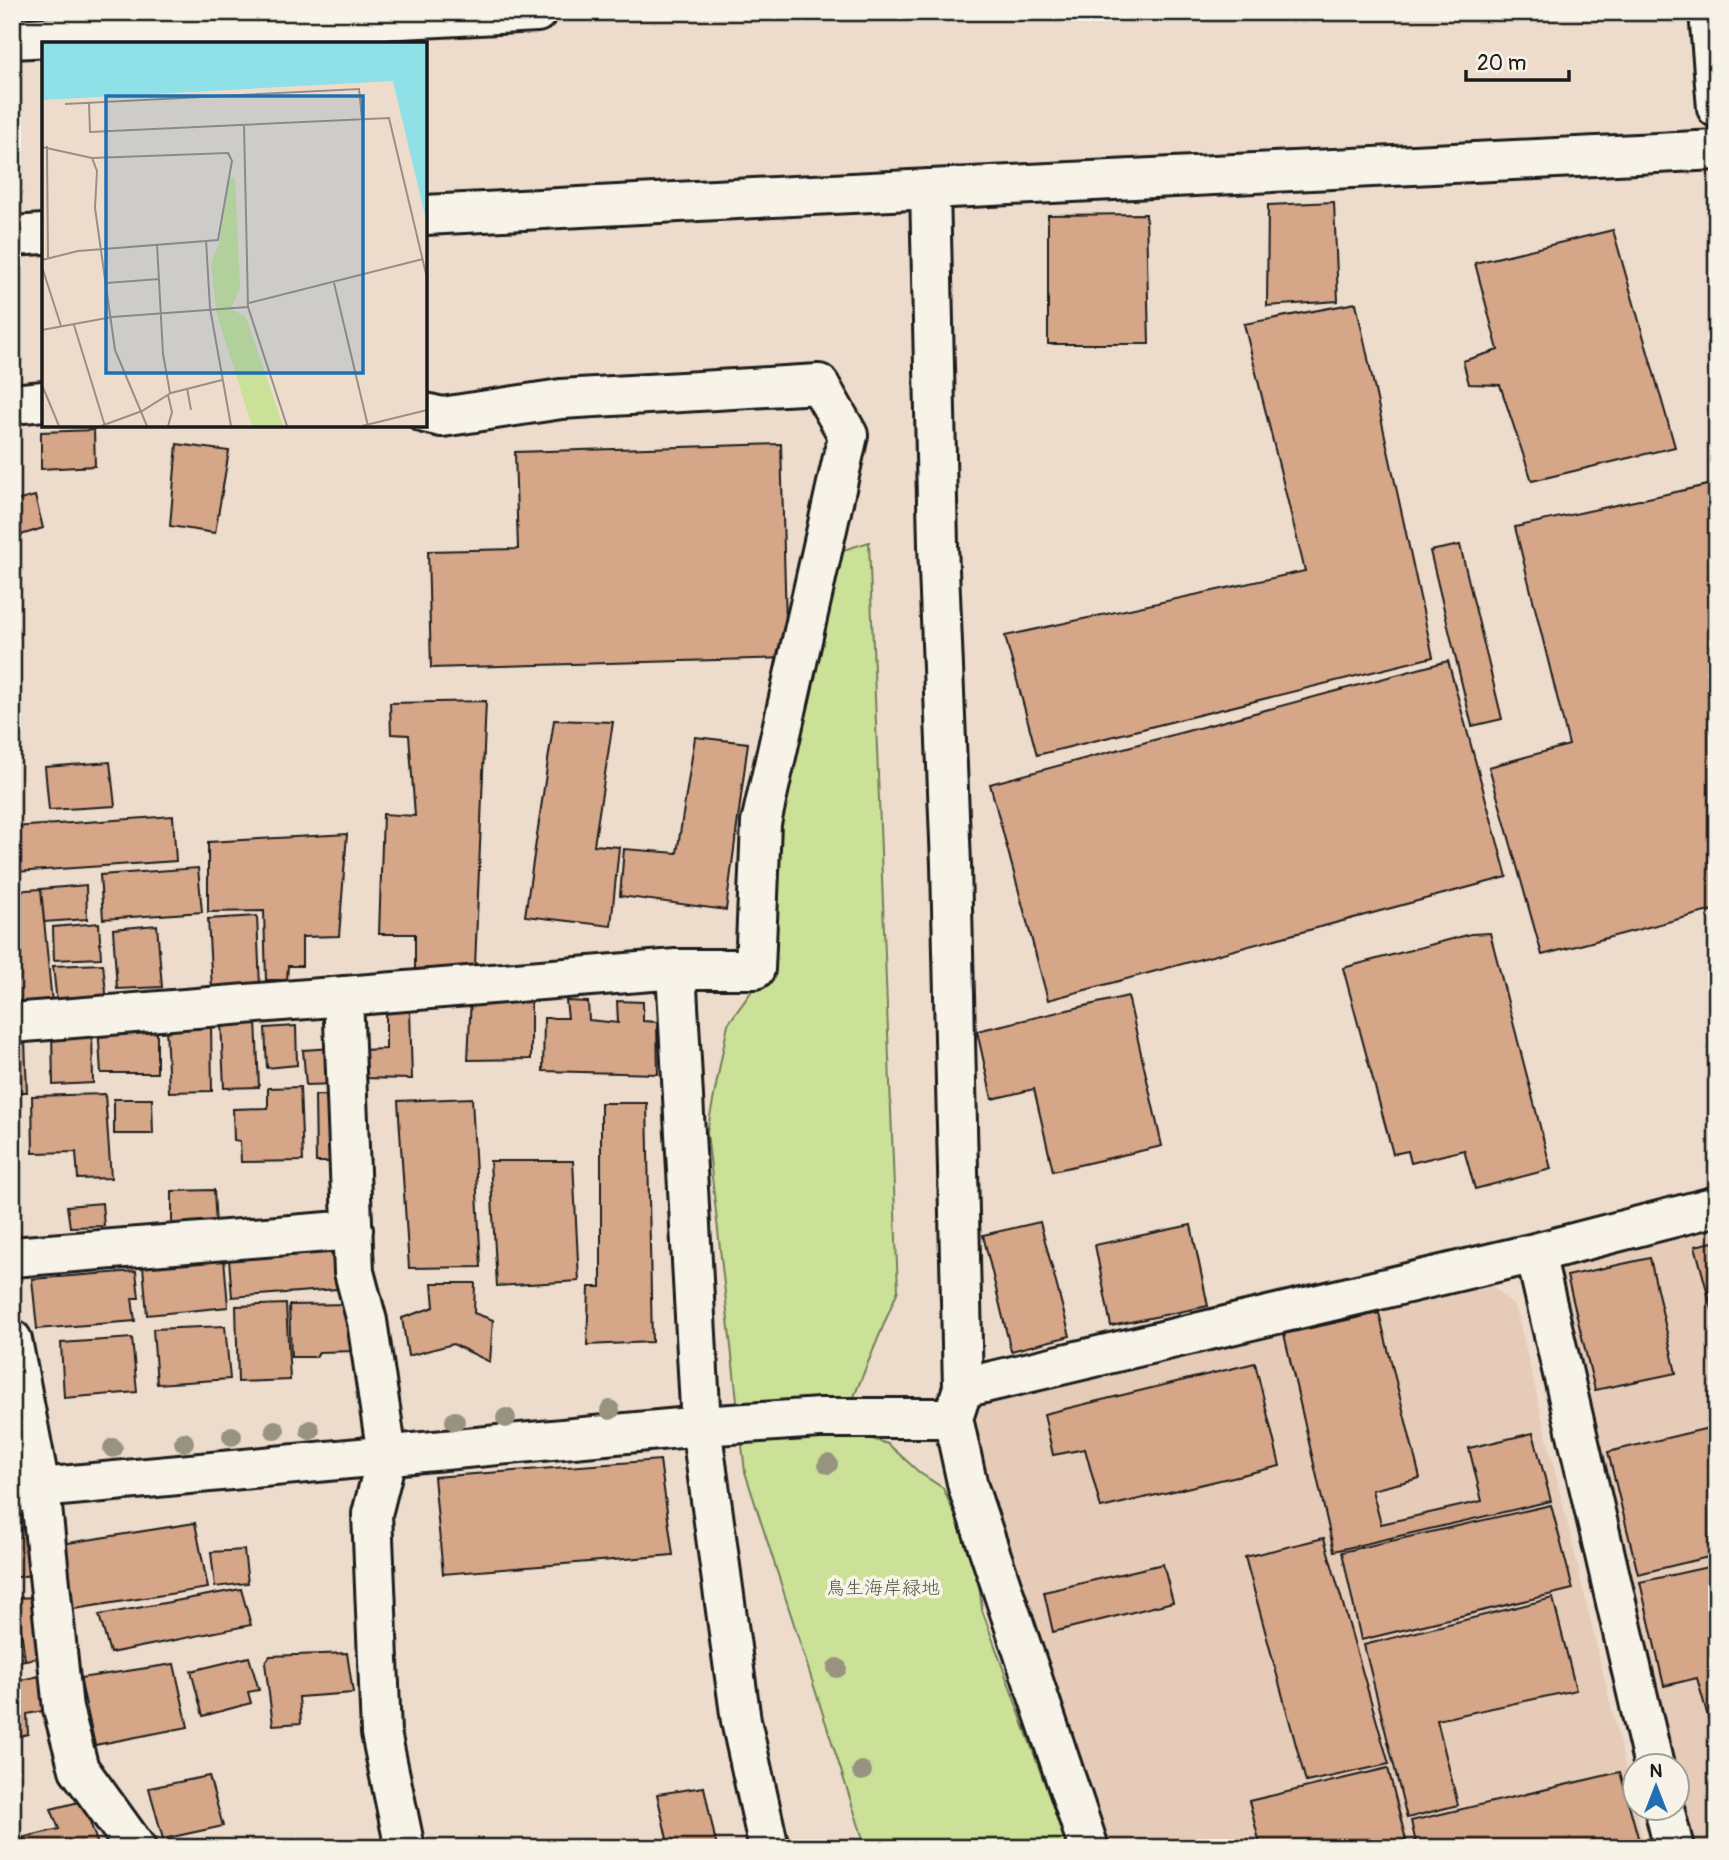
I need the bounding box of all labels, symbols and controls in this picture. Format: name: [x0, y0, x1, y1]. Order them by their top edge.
scale bar: [1466, 38, 1570, 82]
inset map: [42, 42, 427, 427]
text: 20 m: [1477, 50, 1526, 77]
park label: 鳥生海岸緑地: [826, 1576, 940, 1600]
north arrow: [1620, 1752, 1690, 1822]
text: N: [1650, 1759, 1663, 1783]

